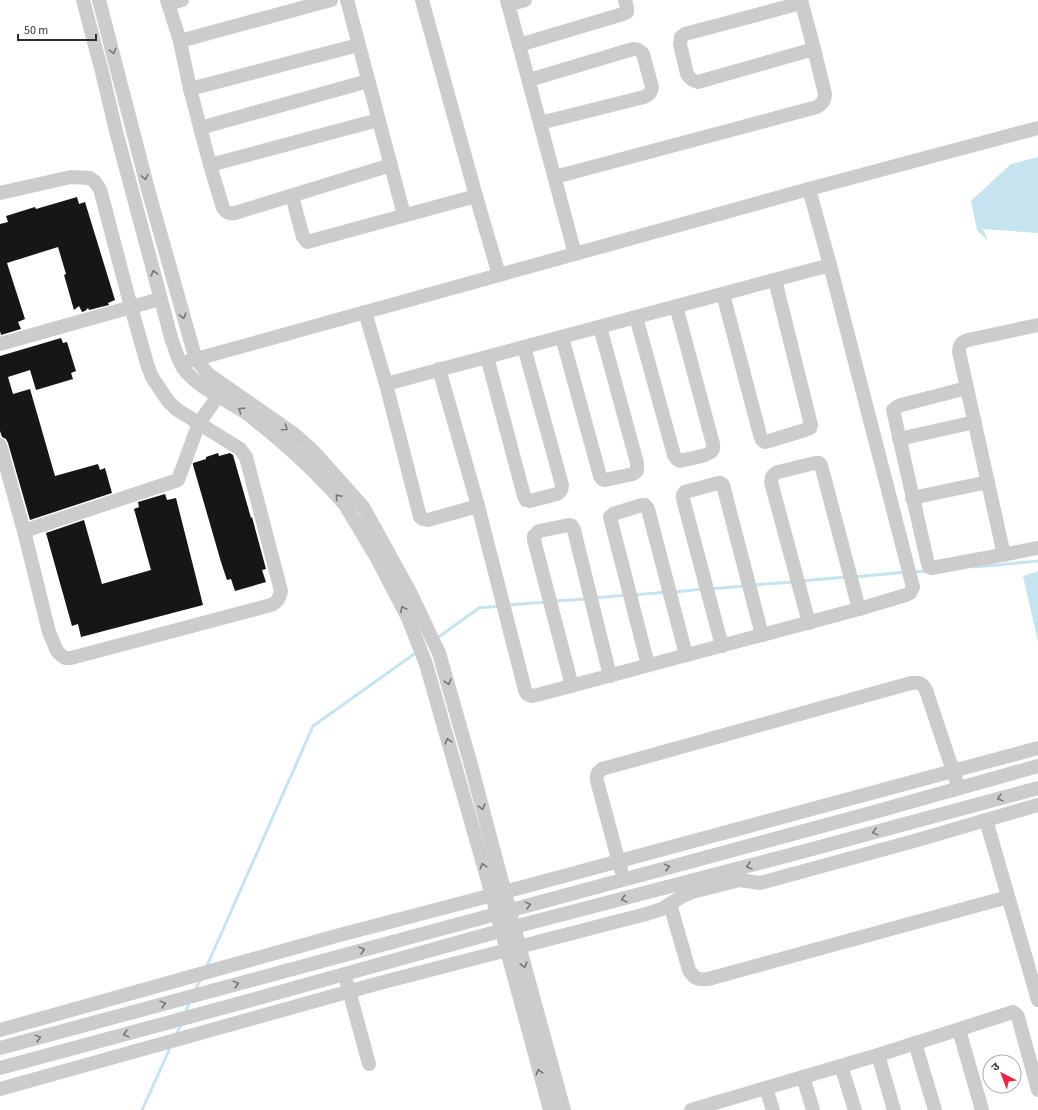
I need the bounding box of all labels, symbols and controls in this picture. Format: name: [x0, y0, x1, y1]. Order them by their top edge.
scale bar: [18, 16, 96, 42]
text: 50 m: [24, 22, 48, 39]
one-way arrow: [108, 47, 117, 54]
one-way arrow: [141, 174, 149, 180]
one-way arrow: [150, 270, 158, 276]
one-way arrow: [178, 312, 187, 319]
one-way arrow: [239, 408, 246, 415]
one-way arrow: [281, 423, 288, 431]
one-way arrow: [335, 494, 342, 502]
one-way arrow: [401, 606, 408, 613]
one-way arrow: [443, 678, 452, 685]
one-way arrow: [444, 738, 453, 745]
one-way arrow: [997, 793, 1004, 802]
one-way arrow: [478, 804, 486, 811]
one-way arrow: [872, 827, 879, 836]
one-way arrow: [746, 861, 753, 870]
one-way arrow: [479, 863, 488, 870]
one-way arrow: [664, 864, 670, 872]
one-way arrow: [620, 894, 627, 903]
one-way arrow: [524, 901, 531, 910]
one-way arrow: [358, 946, 365, 955]
one-way arrow: [519, 961, 528, 968]
one-way arrow: [233, 980, 240, 989]
one-way arrow: [159, 1000, 166, 1009]
one-way arrow: [123, 1030, 129, 1038]
one-way arrow: [34, 1034, 41, 1043]
north arrow: [982, 1054, 1022, 1094]
text: उ: [988, 1059, 1003, 1075]
one-way arrow: [535, 1069, 544, 1076]

